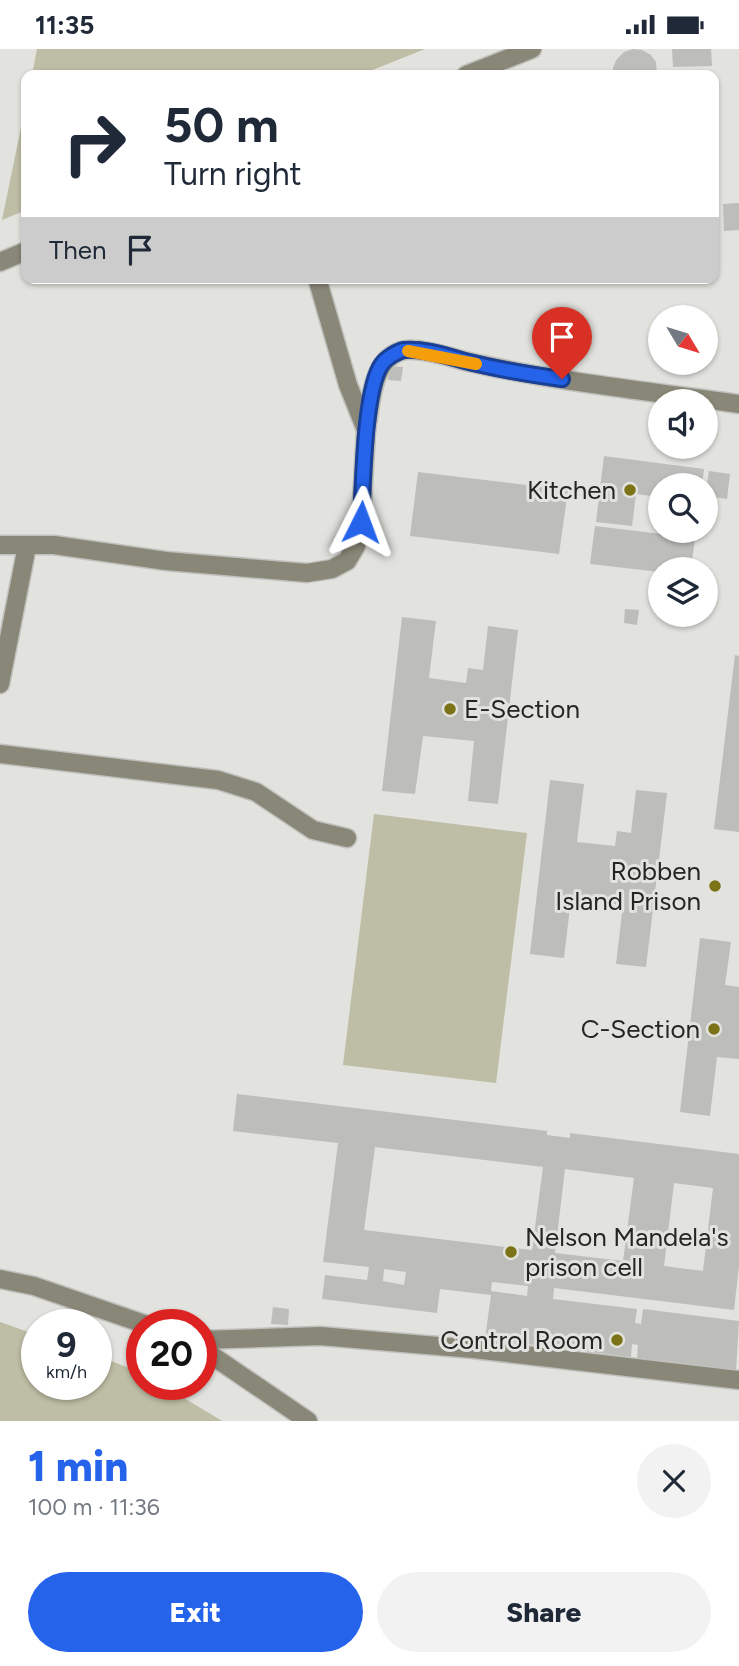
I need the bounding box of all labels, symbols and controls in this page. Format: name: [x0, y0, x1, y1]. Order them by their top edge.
text: 11:35: [35, 9, 94, 41]
text: 50 m: [164, 95, 279, 154]
icon: right: [49, 98, 140, 189]
text: Turn right: [164, 155, 302, 193]
icon: arrive: [121, 231, 159, 269]
text: Then: [49, 234, 107, 266]
north arrow: [648, 305, 718, 375]
map controls: [648, 305, 718, 627]
pin: [532, 307, 592, 379]
icon: arrive: [543, 318, 581, 356]
button: sound: [648, 389, 718, 459]
button: search: [648, 473, 718, 543]
place label: Kitchen: [527, 474, 616, 506]
marker: Kitchen: [622, 482, 638, 498]
position arrow: [324, 485, 398, 559]
button: layers: [648, 557, 718, 627]
place label: E-Section: [464, 693, 580, 725]
marker: E-Section: [442, 701, 458, 717]
place label: Robben Island Prison: [555, 855, 701, 917]
marker: Robben Island Prison: [707, 878, 723, 894]
place label: C-Section: [581, 1013, 700, 1045]
marker: C-Section: [706, 1021, 722, 1037]
place label: Nelson Mandela's prison cell: [525, 1221, 729, 1283]
marker: Nelson Mandela's prison cell: [503, 1244, 519, 1260]
speed limit sign: 20: [126, 1309, 217, 1400]
text: 9: [56, 1324, 77, 1366]
place label: Control Room: [440, 1324, 603, 1356]
marker: Control Room: [609, 1332, 625, 1348]
text: km/h: [46, 1361, 87, 1383]
text: 1 min: [28, 1441, 128, 1492]
button: close: [637, 1444, 711, 1518]
text: 100 m · 11:36: [28, 1493, 160, 1521]
button: Exit: [28, 1572, 363, 1652]
button: Share: [377, 1572, 711, 1652]

